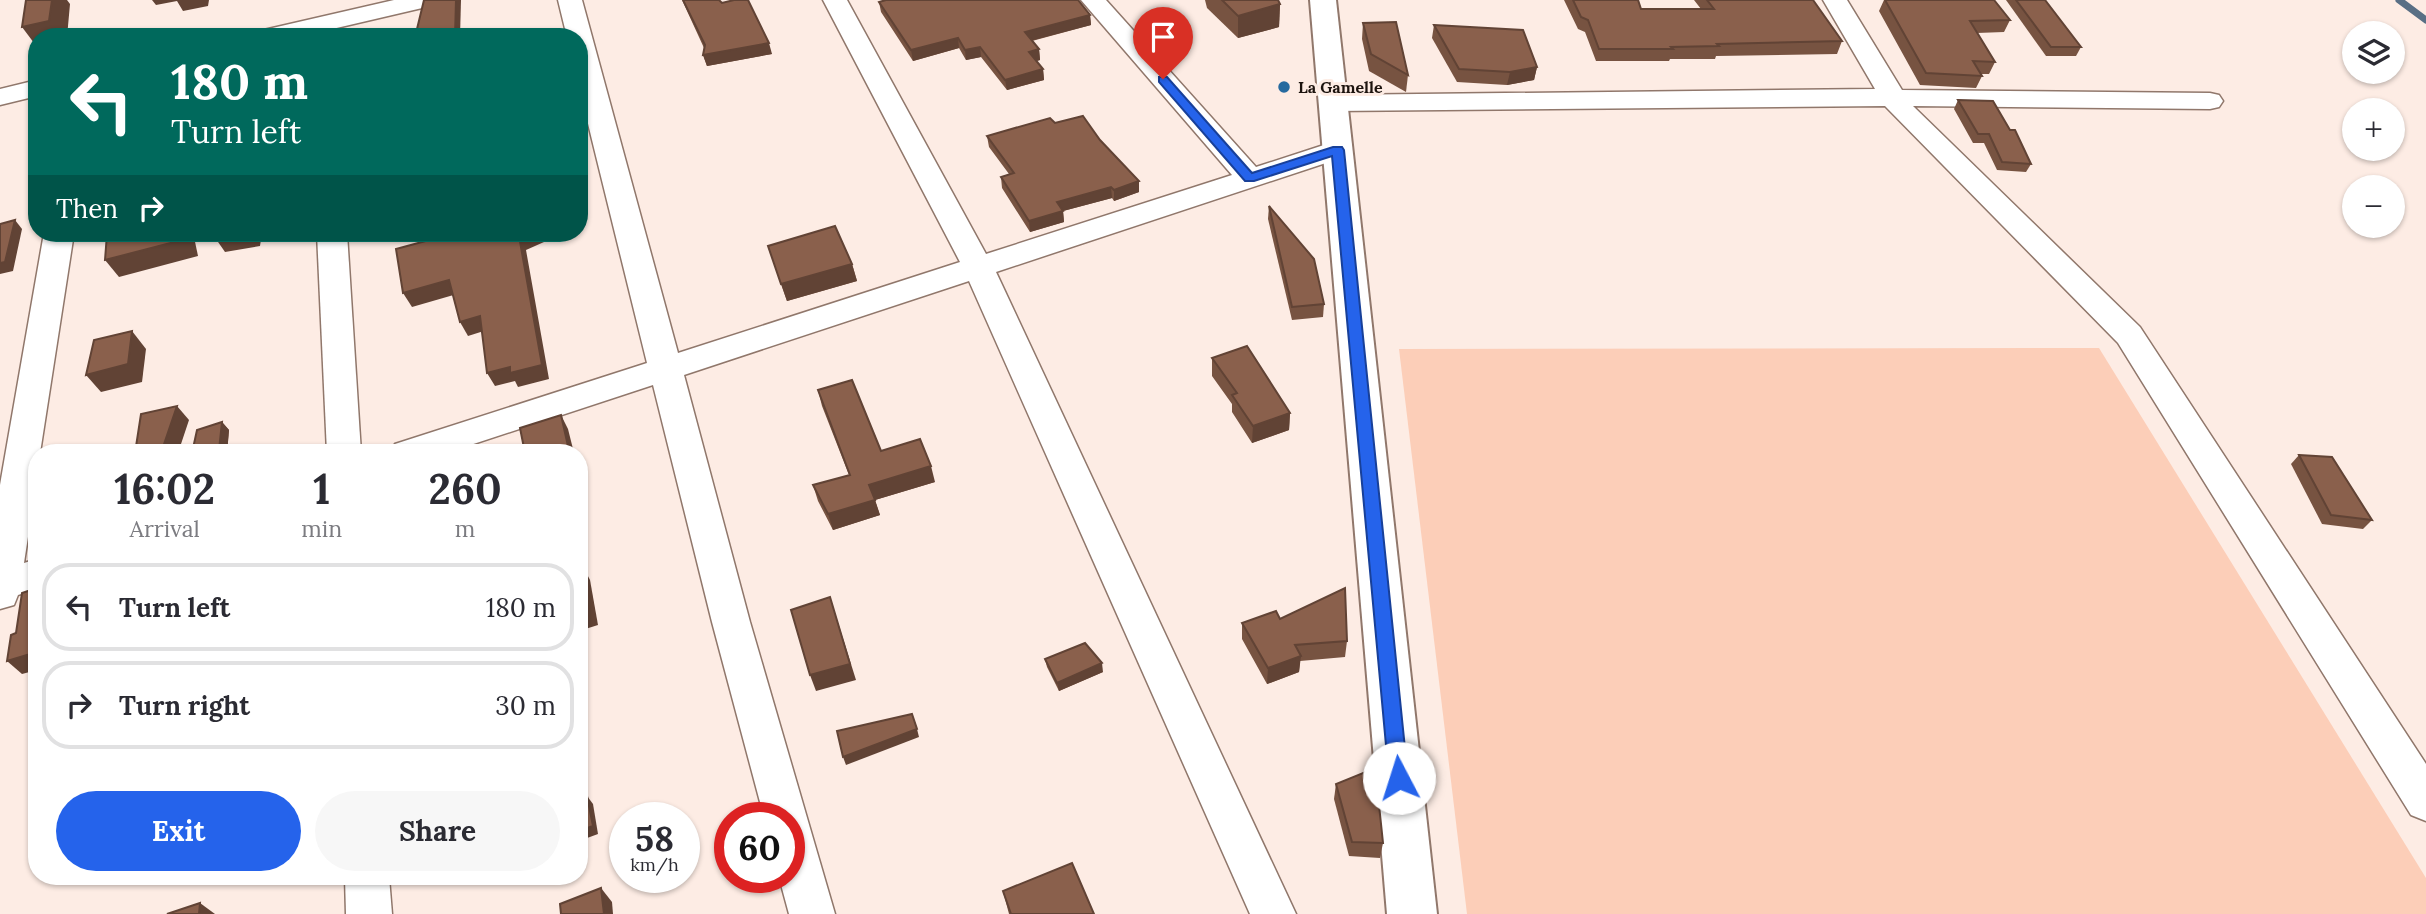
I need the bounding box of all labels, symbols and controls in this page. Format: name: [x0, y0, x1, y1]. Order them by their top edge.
pin: [1133, 7, 1193, 79]
icon: arrive: [1144, 18, 1182, 56]
map controls: [2342, 21, 2405, 238]
button: layers: [2342, 21, 2405, 84]
text: 180 m: [171, 50, 308, 112]
icon: left: [56, 56, 147, 147]
place label: La Gamelle: [1298, 77, 1383, 97]
marker: La Gamelle: [1276, 79, 1292, 95]
button: +: [2342, 98, 2405, 161]
text: Turn left: [171, 111, 301, 152]
button: −: [2342, 175, 2405, 238]
icon: right: [132, 189, 170, 227]
text: Then: [56, 192, 118, 225]
text: 16:02: [114, 462, 215, 516]
text: 1: [313, 462, 330, 516]
text: 260: [429, 462, 502, 516]
text: Arrival: [129, 514, 200, 543]
text: min: [301, 514, 342, 543]
text: m: [455, 514, 475, 543]
icon: left: [60, 588, 98, 626]
text: Turn left: [119, 591, 230, 624]
text: 180 m: [486, 591, 556, 624]
icon: right: [60, 686, 98, 724]
text: Turn right: [119, 689, 250, 722]
text: 30 m: [495, 689, 556, 722]
position arrow: [1362, 741, 1436, 815]
button: Exit: [56, 791, 301, 871]
button: Share: [315, 791, 560, 871]
speed limit sign: 60: [714, 802, 805, 893]
text: 58: [635, 816, 674, 861]
text: km/h: [630, 853, 679, 876]

